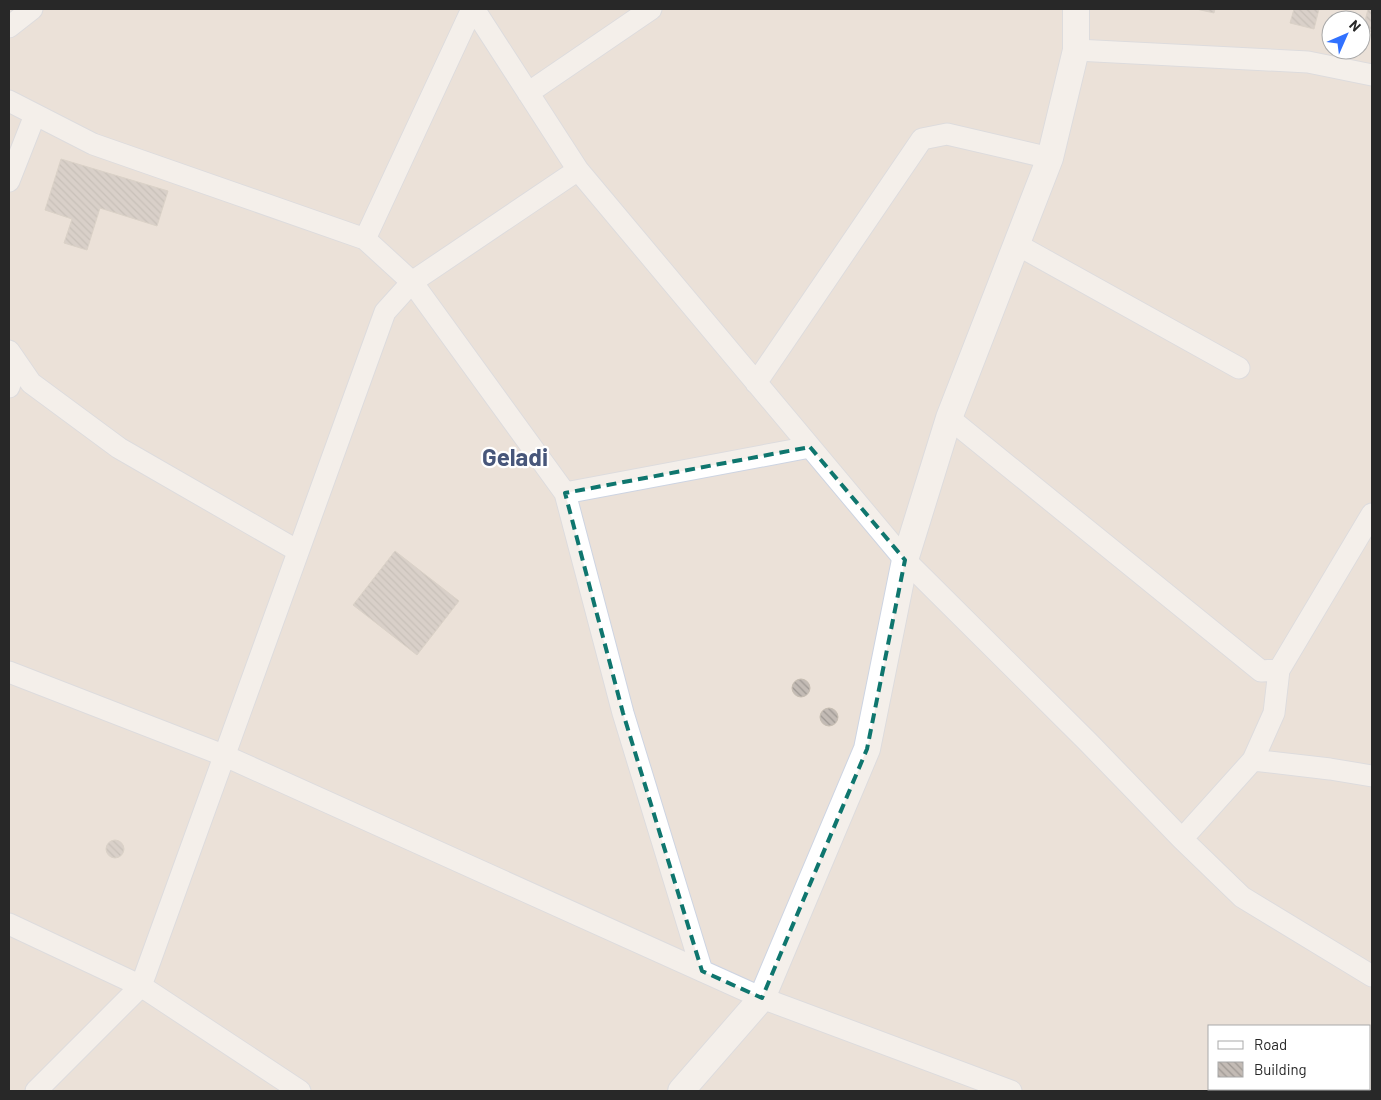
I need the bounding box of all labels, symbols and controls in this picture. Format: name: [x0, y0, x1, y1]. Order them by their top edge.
north arrow: [1321, 10, 1371, 60]
text: N: [1346, 16, 1365, 35]
district label: Geladi: [482, 442, 548, 471]
legend: [1208, 1025, 1371, 1090]
text: Road: [1254, 1035, 1287, 1053]
text: Building: [1254, 1060, 1307, 1078]

